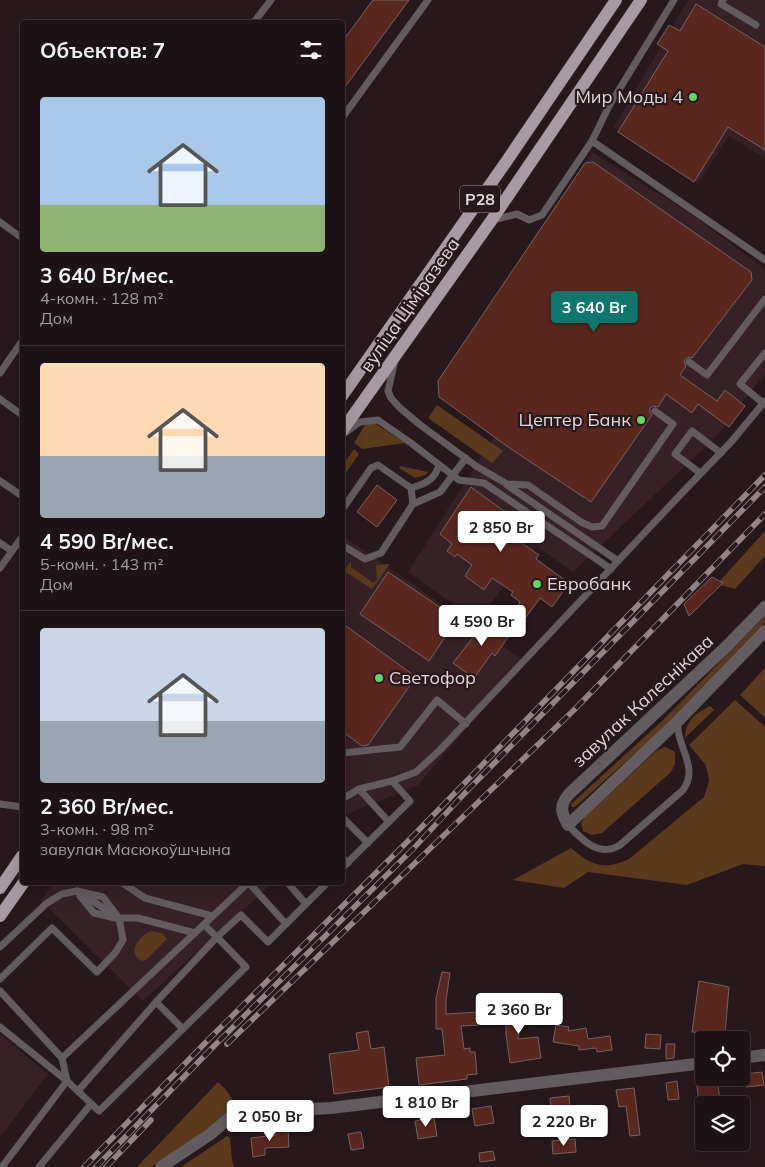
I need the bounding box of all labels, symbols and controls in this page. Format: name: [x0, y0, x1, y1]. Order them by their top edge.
icon: filters: [297, 36, 325, 64]
text: Объектов: 7: [40, 37, 165, 63]
place label: Мир Моды 4: [575, 85, 683, 108]
marker: Мир Моды 4: [687, 91, 699, 103]
icon: home: [138, 130, 228, 220]
road number: Р28: [460, 185, 500, 212]
street label: вуліца Ціміразева: [355, 233, 464, 376]
text: 3 640 Br/мес.: [40, 262, 174, 288]
text: 4-комн. · 128 m²: [40, 288, 164, 308]
pin: 3 640 Br: [542, 290, 646, 333]
text: 3 640 Br: [562, 297, 626, 317]
text: Дом: [40, 308, 73, 328]
icon: home: [138, 395, 228, 485]
place label: Цептер Банк: [518, 408, 631, 431]
marker: Цептер Банк: [635, 414, 647, 426]
pin: 2 850 Br: [449, 510, 553, 553]
text: 2 850 Br: [469, 517, 533, 537]
text: 4 590 Br/мес.: [40, 528, 174, 554]
text: 5-комн. · 143 m²: [40, 554, 164, 574]
place label: Евробанк: [547, 572, 631, 595]
text: Дом: [40, 574, 73, 594]
marker: Евробанк: [531, 578, 543, 590]
pin: 4 590 Br: [430, 604, 534, 647]
text: 4 590 Br: [450, 611, 514, 631]
street label: завулак Калеснікава: [567, 629, 718, 772]
icon: home: [138, 660, 228, 750]
place label: Светофор: [389, 666, 476, 689]
marker: Светофор: [373, 672, 385, 684]
text: 2 360 Br/мес.: [40, 793, 174, 819]
text: 3-комн. · 98 m²: [40, 819, 154, 839]
text: завулак Масюкоўшчына: [40, 839, 231, 859]
pin: 2 360 Br: [467, 992, 571, 1035]
text: 2 360 Br: [487, 999, 551, 1019]
map controls: [695, 1031, 750, 1151]
button: locate: [695, 1031, 750, 1086]
pin: 1 810 Br: [374, 1086, 478, 1128]
text: 1 810 Br: [394, 1092, 458, 1112]
button: layers: [695, 1096, 750, 1151]
pin: 2 050 Br: [218, 1100, 322, 1142]
pin: 2 220 Br: [512, 1104, 616, 1147]
text: 2 050 Br: [238, 1106, 302, 1126]
text: 2 220 Br: [532, 1111, 596, 1131]

